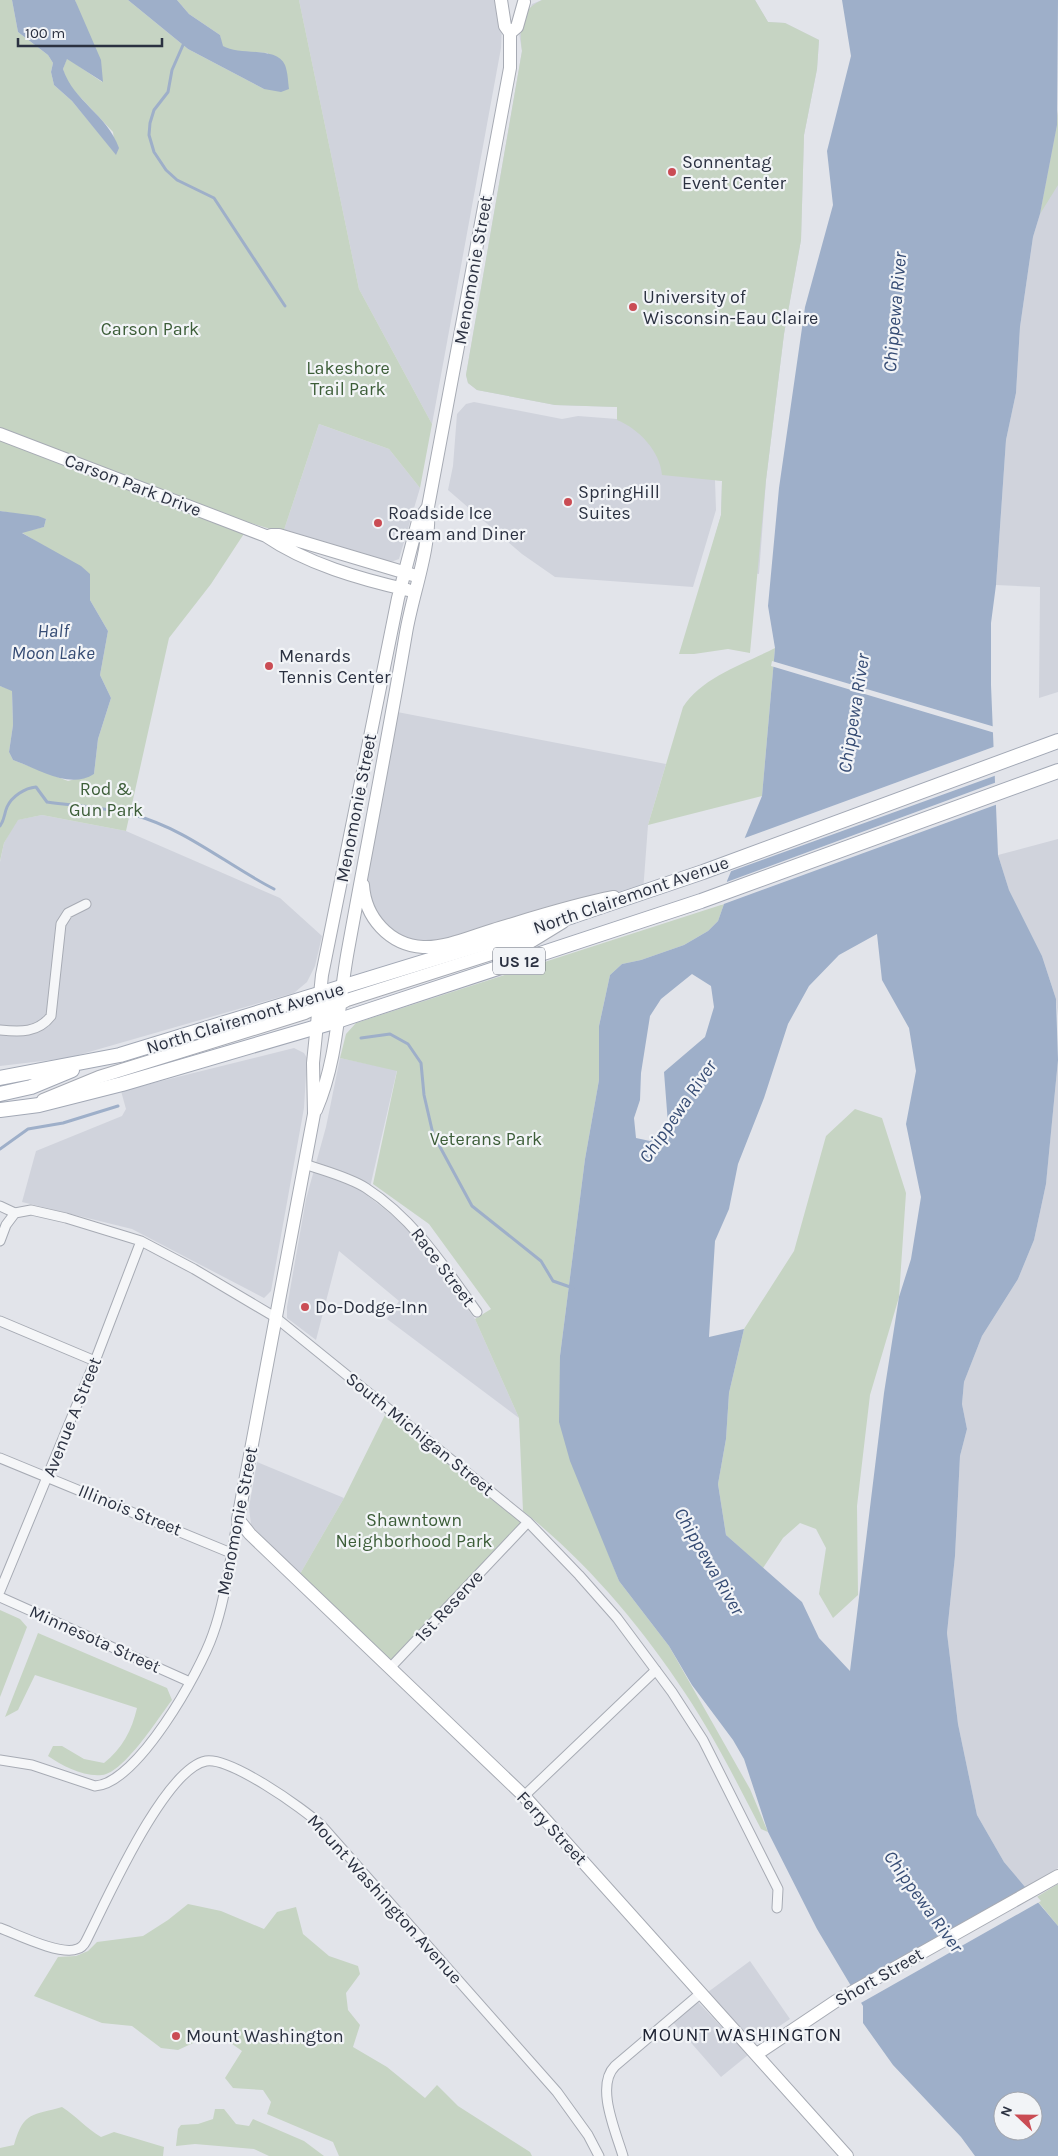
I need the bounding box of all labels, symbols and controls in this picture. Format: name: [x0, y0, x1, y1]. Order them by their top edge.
scale bar: [18, 15, 161, 47]
text: 100 m: [25, 24, 65, 42]
place label: Sonnentag Event Center: [682, 151, 786, 194]
marker: Sonnentag Event Center: [666, 166, 678, 178]
street label: Menomonie Street: [449, 194, 497, 346]
water label: Chippewa River: [879, 250, 911, 373]
place label: University of Wisconsin-Eau Claire: [643, 286, 818, 329]
marker: University of Wisconsin-Eau Claire: [627, 301, 639, 313]
park label: Carson Park: [101, 318, 199, 340]
park label: Lakeshore Trail Park: [306, 357, 390, 400]
street label: Carson Park Drive: [61, 449, 205, 521]
place label: SpringHill Suites: [578, 481, 660, 524]
marker: SpringHill Suites: [562, 496, 574, 508]
place label: Roadside Ice Cream and Diner: [388, 502, 526, 545]
marker: Roadside Ice Cream and Diner: [372, 517, 384, 529]
water label: Half Moon Lake: [11, 620, 95, 664]
place label: Menards Tennis Center: [279, 645, 391, 688]
water label: Chippewa River: [834, 650, 875, 774]
marker: Menards Tennis Center: [263, 660, 275, 672]
street label: Menomonie Street: [331, 732, 381, 884]
park label: Rod & Gun Park: [69, 778, 143, 821]
street label: North Clairemont Avenue: [530, 851, 732, 939]
road number: US 12: [493, 948, 545, 974]
street label: North Clairemont Avenue: [144, 977, 346, 1059]
water label: Chippewa River: [634, 1055, 722, 1167]
park label: Veterans Park: [430, 1128, 542, 1150]
street label: Race Street: [406, 1223, 480, 1311]
place label: Do-Dodge-Inn: [315, 1296, 428, 1318]
marker: Do-Dodge-Inn: [299, 1301, 311, 1313]
street label: Avenue A Street: [38, 1354, 106, 1480]
street label: South Michigan Street: [341, 1367, 499, 1501]
street label: Menomonie Street: [212, 1445, 262, 1597]
street label: Illinois Street: [75, 1479, 185, 1541]
water label: Chippewa River: [669, 1504, 750, 1621]
park label: Shawntown Neighborhood Park: [336, 1509, 492, 1552]
street label: 1st Reserve: [410, 1566, 488, 1646]
street label: Minnesota Street: [26, 1600, 164, 1678]
street label: Ferry Street: [512, 1786, 592, 1870]
street label: Mount Washington Avenue: [303, 1810, 467, 1988]
water label: Chippewa River: [879, 1846, 968, 1958]
street label: Short Street: [831, 1943, 927, 2011]
district label: MOUNT WASHINGTON: [642, 2024, 842, 2046]
place label: Mount Washington: [186, 2025, 344, 2047]
marker: Mount Washington: [170, 2030, 182, 2042]
north arrow: [993, 2091, 1043, 2141]
text: N: [997, 2103, 1016, 2119]

